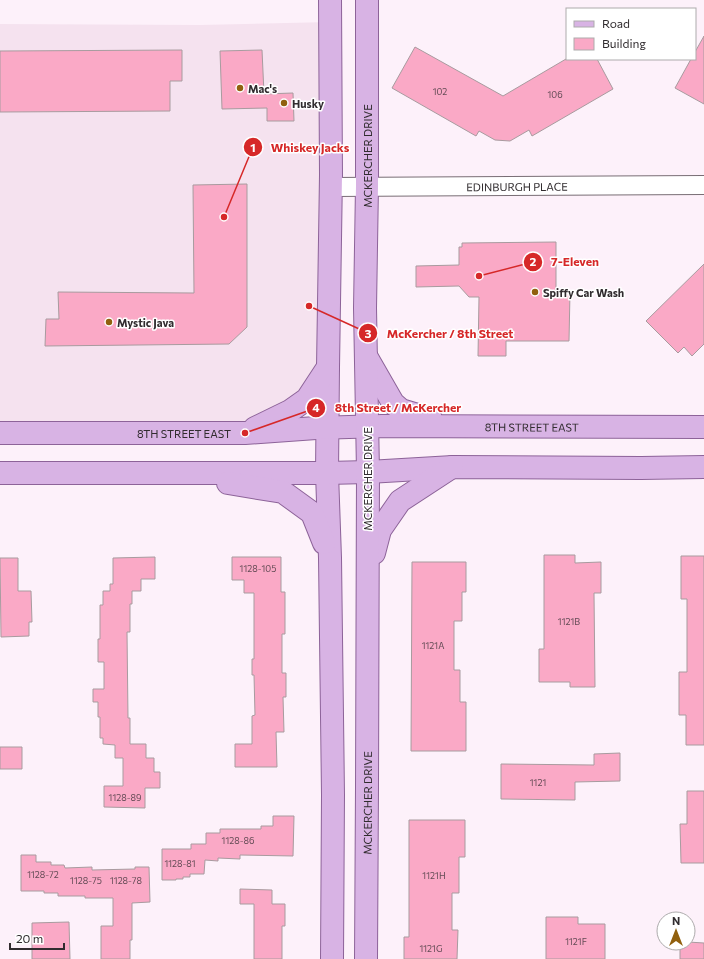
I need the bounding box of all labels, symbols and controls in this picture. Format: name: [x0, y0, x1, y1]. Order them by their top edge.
legend: [566, 8, 696, 60]
text: Road: [602, 16, 630, 30]
text: Building: [602, 36, 646, 50]
place label: Mac's: [248, 82, 277, 95]
marker: Mac's: [235, 83, 245, 93]
house number: 102: [433, 86, 447, 97]
house number: 106: [547, 89, 563, 100]
place label: Husky: [292, 97, 324, 110]
marker: Husky: [279, 98, 289, 108]
street label: MCKERCHER DRIVE: [360, 104, 374, 208]
callout: Whiskey Jacks: [243, 135, 357, 159]
text: 1: [250, 140, 256, 154]
text: Whiskey Jacks: [271, 140, 350, 155]
street label: EDINBURGH PLACE: [466, 179, 568, 193]
callout: 7-Eleven: [523, 250, 607, 274]
text: 2: [530, 254, 537, 268]
text: 7-Eleven: [551, 254, 599, 268]
place label: Spiffy Car Wash: [543, 286, 624, 299]
marker: Spiffy Car Wash: [530, 287, 540, 297]
place label: Mystic Java: [117, 316, 174, 330]
marker: Mystic Java: [104, 317, 114, 327]
callout: McKercher / 8th Street: [358, 321, 521, 345]
text: 3: [365, 326, 372, 340]
text: McKercher / 8th Street: [387, 326, 513, 340]
callout: 8th Street / McKercher: [306, 396, 469, 420]
text: 4: [312, 400, 320, 414]
text: 8th Street / McKercher: [335, 400, 461, 414]
street label: 8TH STREET EAST: [485, 420, 579, 433]
street label: 8TH STREET EAST: [137, 427, 231, 440]
street label: MCKERCHER DRIVE: [361, 427, 374, 531]
house number: 1128-105: [240, 563, 276, 574]
house number: 1121B: [558, 616, 580, 627]
house number: 1121A: [422, 640, 444, 651]
street label: MCKERCHER DRIVE: [360, 751, 374, 855]
house number: 1121: [530, 777, 546, 788]
house number: 1128-89: [109, 792, 141, 803]
house number: 1128-86: [222, 835, 254, 846]
house number: 1128-81: [164, 858, 196, 869]
house number: 1128-72: [27, 869, 59, 880]
house number: 1121H: [422, 870, 446, 881]
house number: 1128-75: [70, 875, 102, 886]
house number: 1128-78: [110, 875, 142, 886]
north arrow: [656, 911, 696, 951]
text: N: [672, 914, 680, 927]
scale bar: [10, 925, 64, 951]
text: 20 m: [16, 931, 43, 945]
house number: 1121F: [565, 936, 587, 947]
house number: 1121G: [419, 943, 443, 954]

